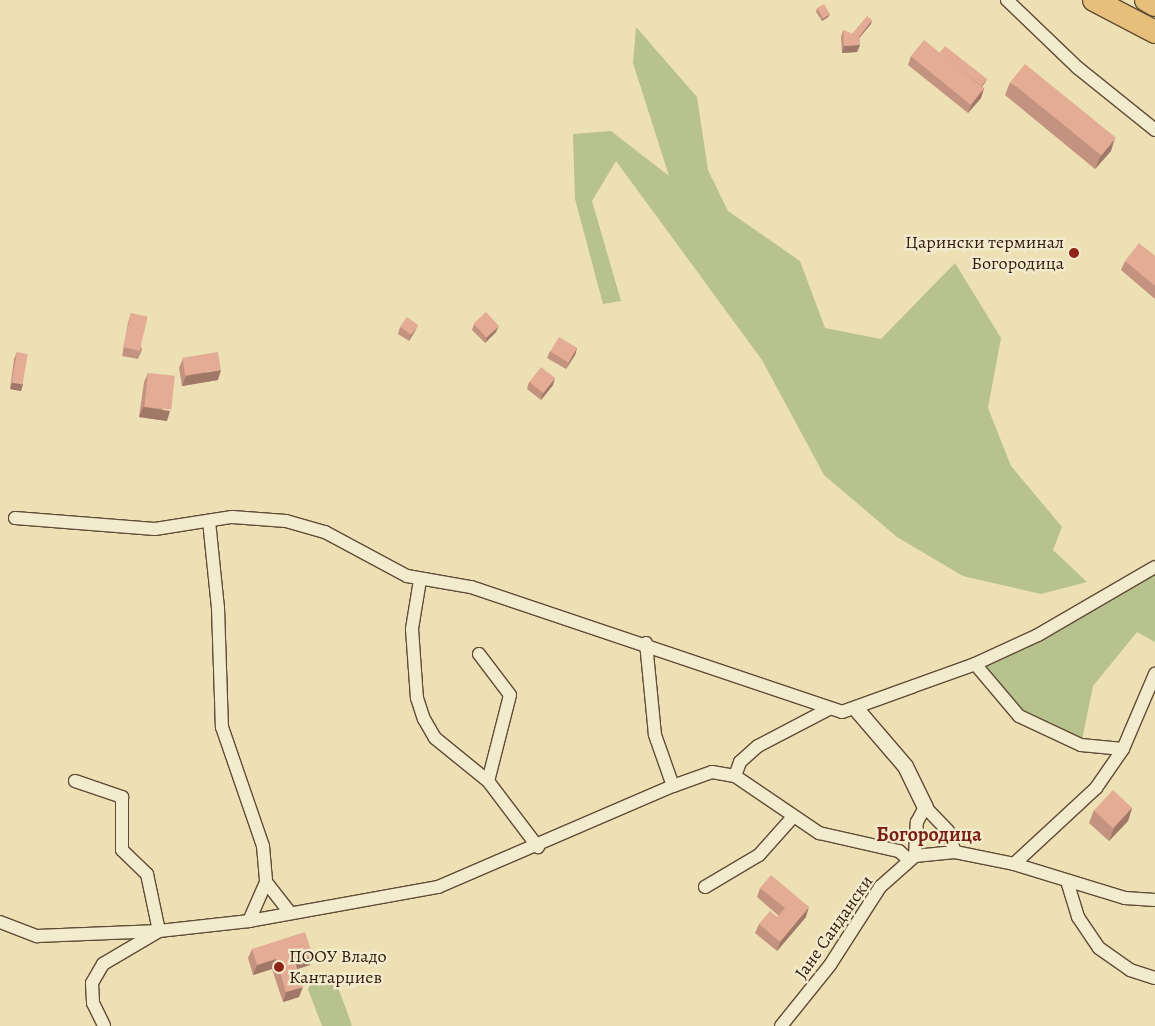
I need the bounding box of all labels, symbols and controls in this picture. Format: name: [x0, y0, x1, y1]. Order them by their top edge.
place label: Царински терминал Богородица: [905, 232, 1064, 274]
marker: Царински терминал Богородица: [1068, 247, 1080, 259]
district label: Богородица: [876, 822, 982, 846]
street label: Јане Сандански: [790, 871, 878, 983]
place label: ПООУ Владо Кантарџиев: [289, 946, 387, 989]
marker: ПООУ Владо Кантарџиев: [273, 961, 285, 973]

